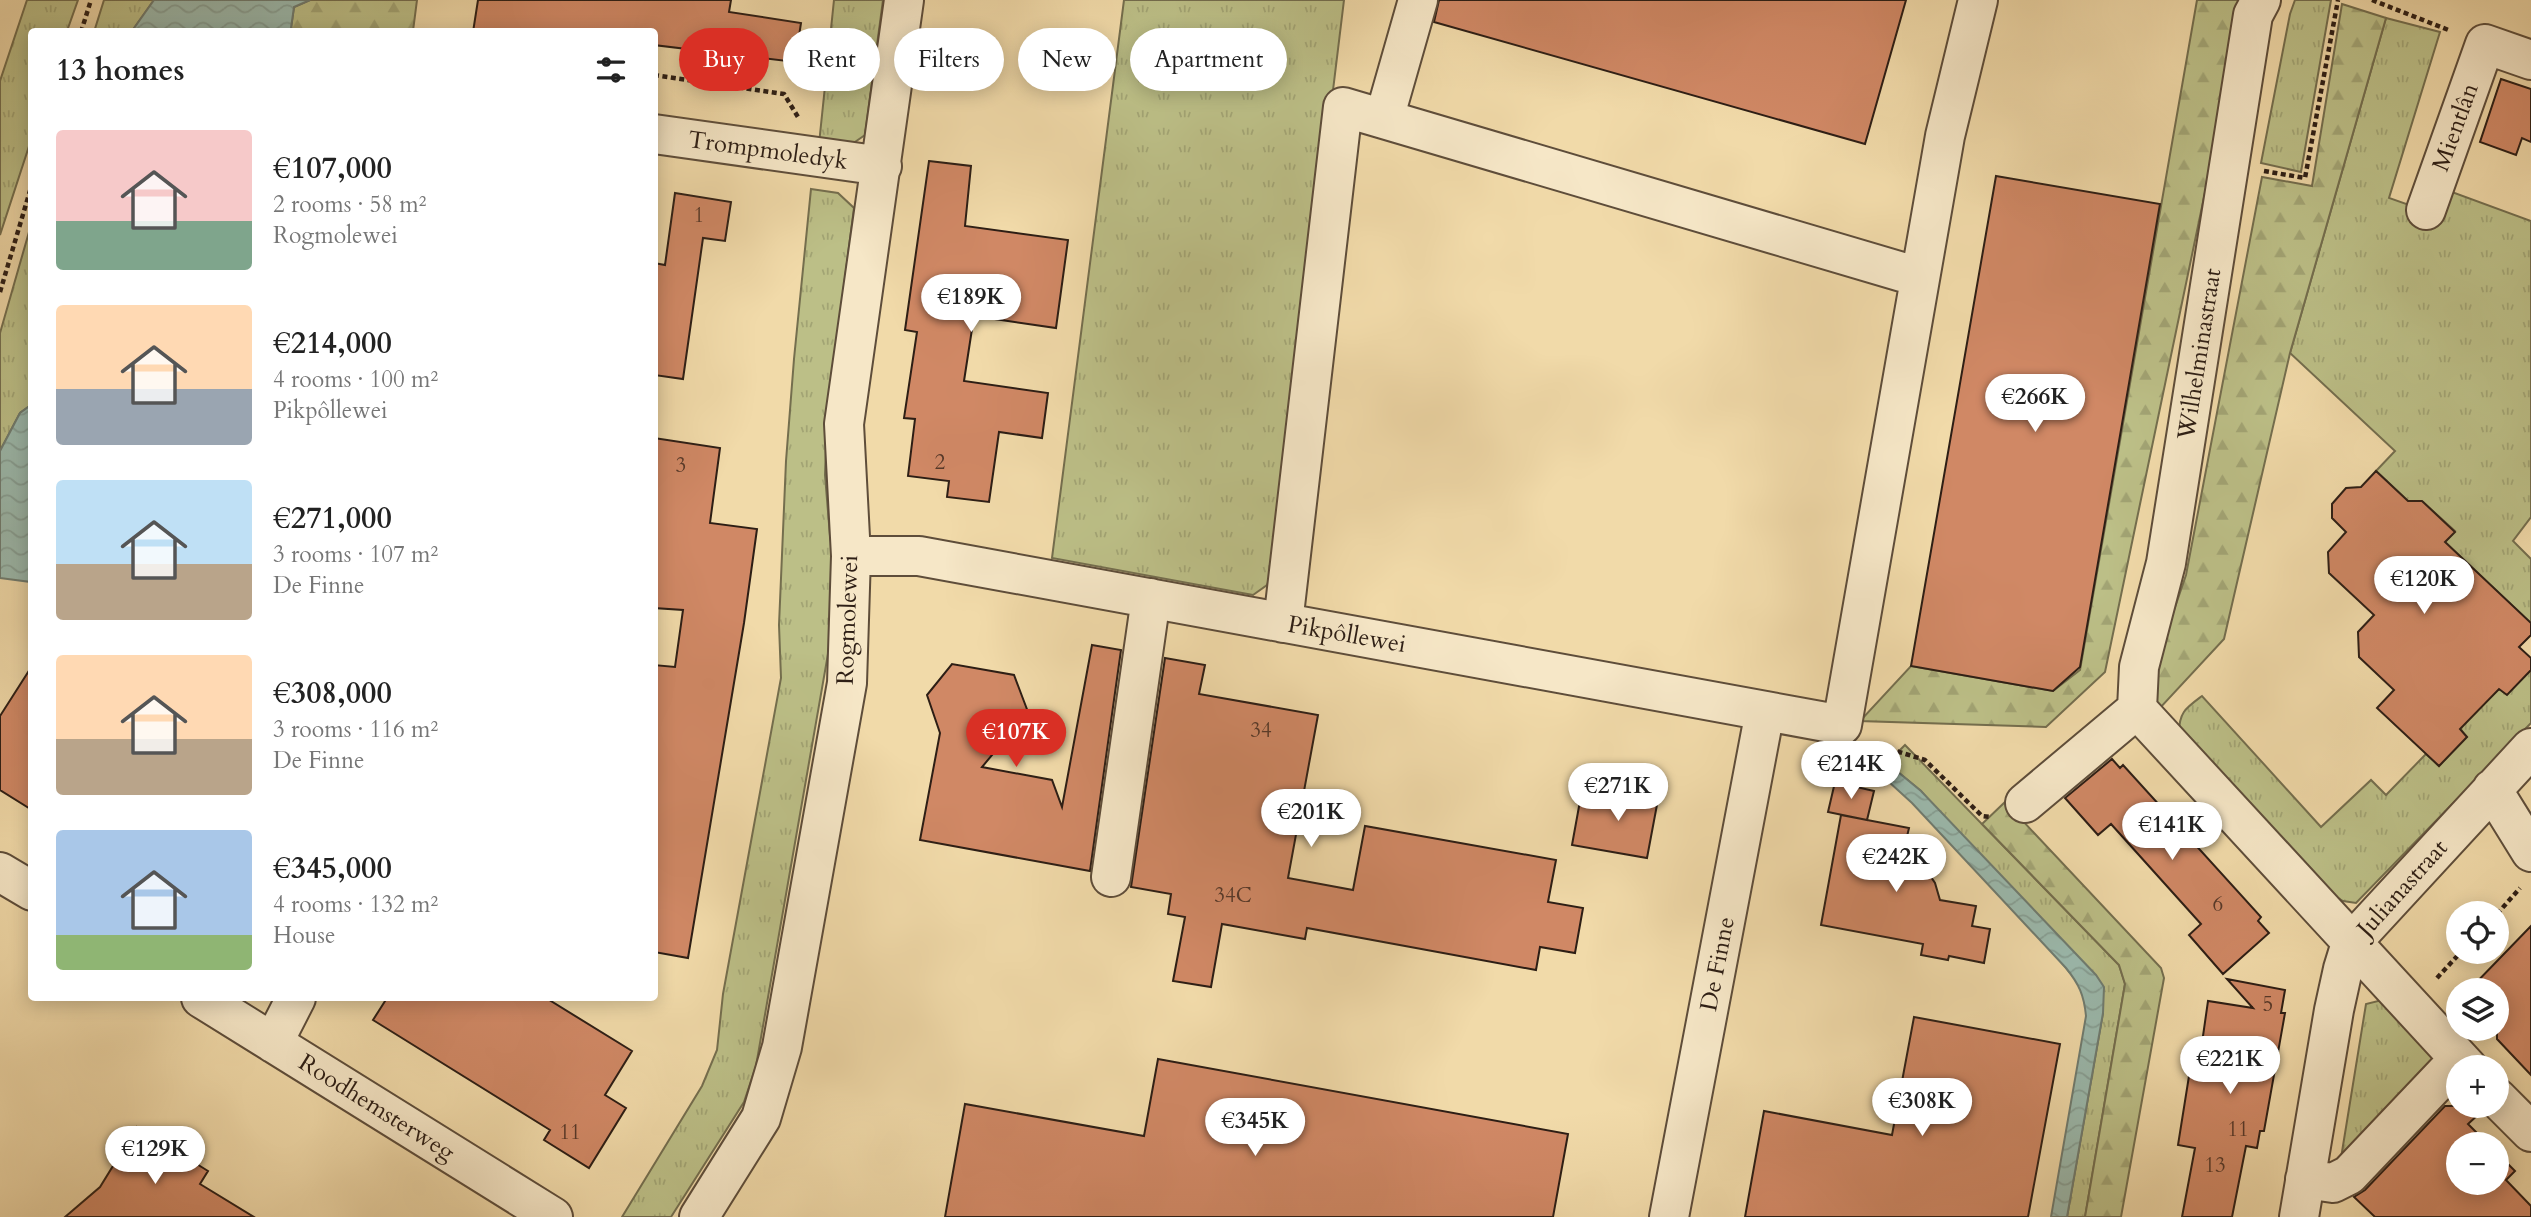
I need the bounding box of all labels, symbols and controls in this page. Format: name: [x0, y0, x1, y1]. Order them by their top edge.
chip: Buy: [679, 28, 769, 91]
chip: Rent: [783, 28, 880, 91]
chip: Filters: [894, 28, 1004, 91]
chip: New: [1018, 28, 1116, 91]
chip: Apartment: [1130, 28, 1287, 91]
text: 13 homes: [56, 50, 185, 91]
icon: filters: [592, 51, 630, 89]
street label: Mientlân: [2424, 78, 2487, 176]
street label: Trompmoledyk: [686, 123, 850, 178]
text: €107,000: [273, 148, 392, 189]
icon: home: [112, 158, 196, 242]
text: 2 rooms · 58 m²: [273, 189, 426, 220]
house number: 1: [694, 201, 704, 230]
text: Rogmolewei: [273, 220, 398, 251]
street label: Wilhelminastraat: [2169, 266, 2229, 443]
pin: €189K: [922, 274, 1020, 334]
text: €189K: [937, 281, 1005, 312]
text: €214,000: [273, 323, 392, 364]
icon: home: [112, 333, 196, 417]
text: 4 rooms · 100 m²: [273, 364, 438, 395]
pin: €266K: [1986, 374, 2084, 434]
text: €266K: [2001, 381, 2069, 412]
text: Pikpôllewei: [273, 395, 388, 426]
house number: 2: [935, 448, 946, 477]
house number: 3: [676, 451, 686, 480]
text: €271,000: [273, 498, 392, 539]
icon: home: [112, 508, 196, 592]
text: 3 rooms · 107 m²: [273, 539, 438, 570]
street label: Rogmolewei: [829, 554, 866, 686]
pin: €120K: [2375, 556, 2473, 616]
text: €120K: [2390, 563, 2458, 594]
text: De Finne: [273, 570, 364, 601]
street label: Pikpôllewei: [1285, 608, 1409, 661]
text: €308,000: [273, 673, 392, 714]
icon: home: [112, 683, 196, 767]
pin: €107K: [967, 710, 1065, 769]
text: 3 rooms · 116 m²: [273, 714, 438, 745]
text: €107K: [982, 716, 1050, 747]
house number: 34: [1250, 716, 1272, 745]
pin: €214K: [1802, 742, 1900, 801]
text: De Finne: [273, 745, 364, 776]
text: €214K: [1817, 748, 1885, 779]
pin: €271K: [1569, 764, 1667, 823]
text: €271K: [1584, 770, 1652, 801]
pin: €201K: [1262, 790, 1360, 849]
text: €201K: [1277, 796, 1345, 827]
pin: €141K: [2123, 802, 2221, 862]
text: €141K: [2138, 809, 2206, 840]
street label: Julianastraat: [2348, 832, 2455, 947]
pin: €242K: [1847, 834, 1945, 894]
text: €242K: [1862, 841, 1930, 872]
text: €345,000: [273, 848, 392, 889]
icon: home: [112, 858, 196, 942]
house number: 34C: [1214, 881, 1252, 910]
text: 4 rooms · 132 m²: [273, 889, 438, 920]
house number: 6: [2213, 890, 2223, 919]
map controls: [2446, 901, 2509, 1195]
button: locate: [2446, 901, 2509, 964]
street label: De Finne: [1692, 914, 1743, 1014]
text: House: [273, 920, 335, 951]
button: layers: [2446, 978, 2509, 1041]
house number: 5: [2263, 990, 2273, 1019]
pin: €221K: [2181, 1036, 2279, 1096]
text: €221K: [2196, 1043, 2264, 1074]
street label: Roodhemsterweg: [292, 1046, 462, 1169]
button: +: [2446, 1055, 2509, 1118]
pin: €308K: [1873, 1078, 1971, 1138]
text: €308K: [1888, 1085, 1956, 1116]
pin: €345K: [1206, 1098, 1304, 1158]
text: €345K: [1221, 1105, 1289, 1136]
house number: 11: [2227, 1115, 2249, 1144]
house number: 11: [559, 1118, 581, 1147]
pin: €129K: [106, 1126, 204, 1186]
button: −: [2446, 1132, 2509, 1195]
text: €129K: [121, 1133, 189, 1164]
house number: 13: [2204, 1151, 2226, 1180]

